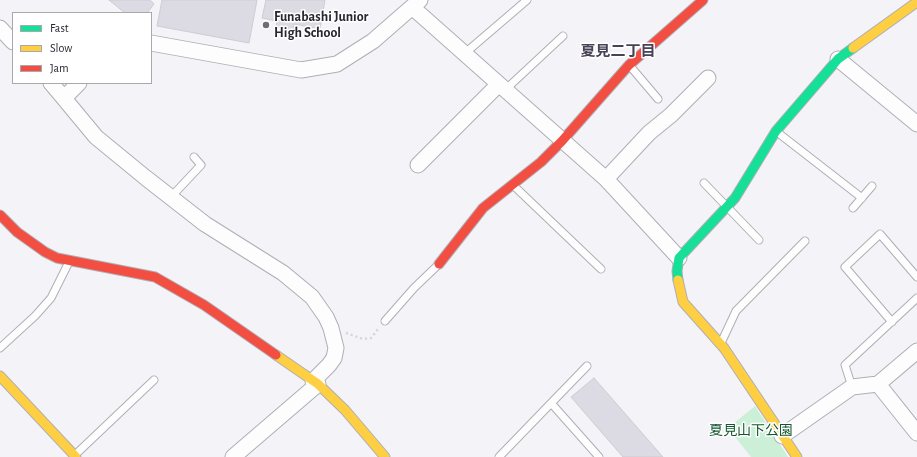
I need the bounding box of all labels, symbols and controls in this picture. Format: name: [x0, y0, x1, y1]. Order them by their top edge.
place label: Funabashi Junior High School: [274, 9, 368, 42]
legend: [12, 12, 152, 84]
marker: Funabashi Junior High School: [261, 20, 271, 30]
text: Fast: [50, 22, 69, 34]
text: Slow: [50, 42, 72, 54]
district label: 夏見二丁目: [581, 42, 655, 60]
text: Jam: [50, 62, 69, 74]
park label: 夏見山下公園: [709, 423, 793, 439]

